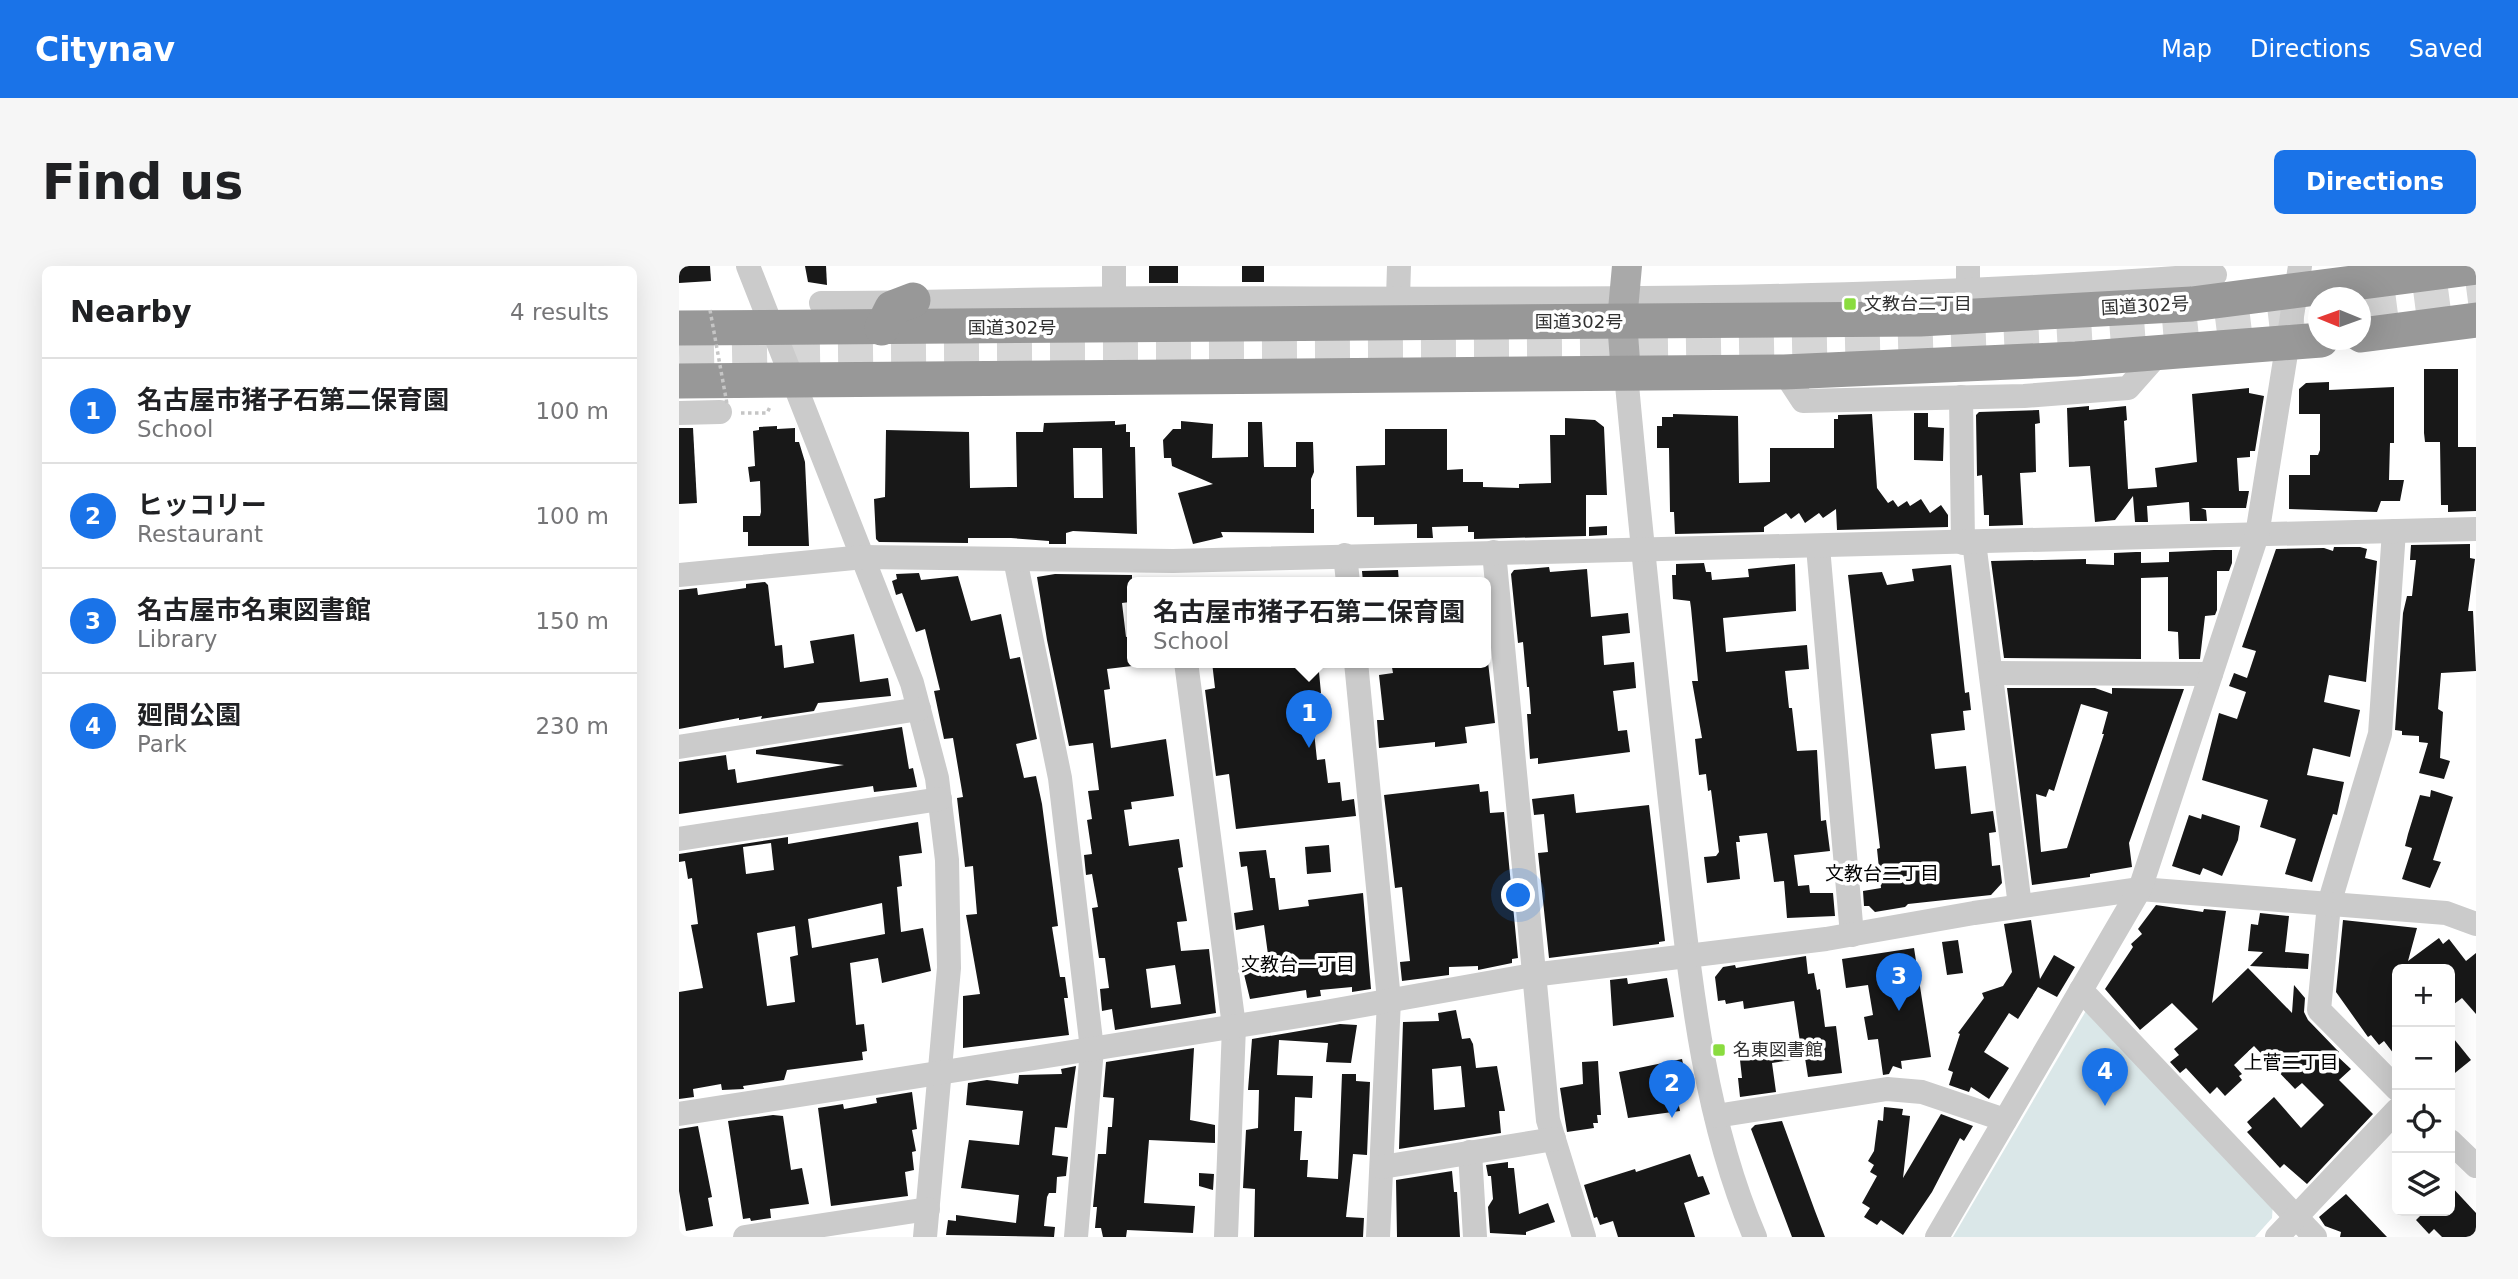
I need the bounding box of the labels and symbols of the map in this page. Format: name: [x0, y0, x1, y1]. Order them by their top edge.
north arrow: [2308, 287, 2371, 350]
place label: 文教台二丁目: [1864, 293, 1972, 314]
street label: 国道302号: [2100, 293, 2190, 318]
marker: 文教台二丁目: [1842, 296, 1858, 312]
street label: 国道302号: [1535, 311, 1623, 332]
street label: 国道302号: [968, 317, 1056, 338]
pin: 1: [1286, 690, 1332, 748]
district label: 文教台二丁目: [1825, 862, 1939, 884]
your location: [1501, 878, 1535, 912]
district label: 文教台一丁目: [1241, 953, 1355, 975]
pin: 3: [1876, 953, 1922, 1011]
place label: 名東図書館: [1733, 1039, 1823, 1060]
marker: 名東図書館: [1711, 1042, 1727, 1058]
pin: 4: [2082, 1048, 2128, 1106]
district label: 上菅二丁目: [2243, 1051, 2339, 1073]
pin: 2: [1649, 1060, 1695, 1118]

